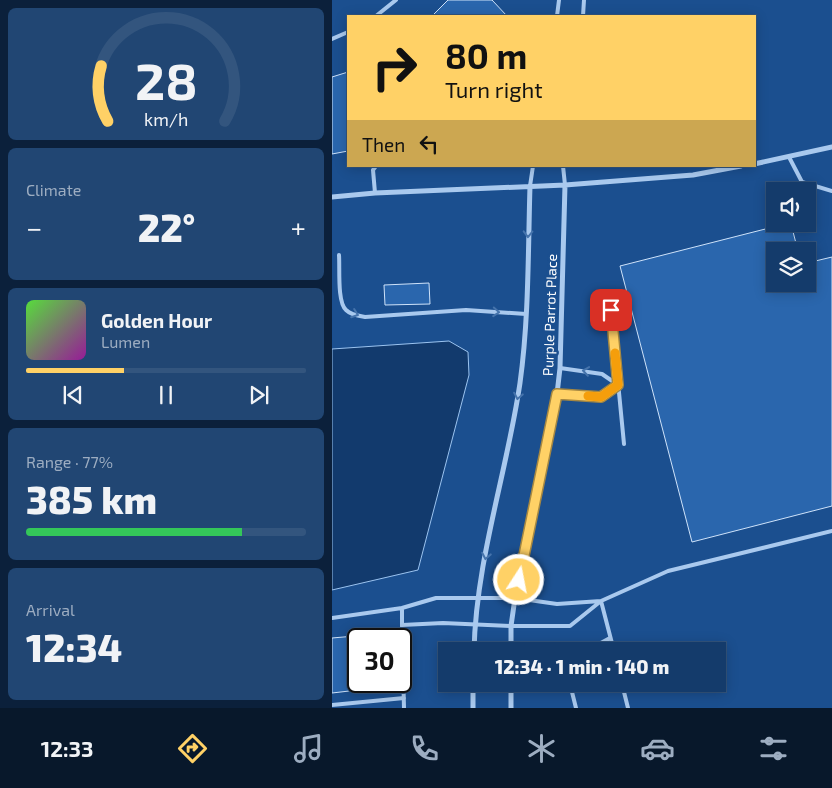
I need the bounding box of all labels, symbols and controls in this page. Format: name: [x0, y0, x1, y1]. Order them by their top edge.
text: 80 m: [445, 34, 527, 76]
icon: right: [362, 35, 427, 100]
text: 28: [135, 48, 197, 110]
text: Turn right: [445, 76, 543, 102]
text: km/h: [144, 108, 188, 130]
icon: left: [415, 130, 443, 158]
text: Then: [362, 133, 405, 156]
text: Climate: [26, 180, 81, 199]
map controls: [766, 182, 816, 292]
button: sound: [766, 182, 816, 232]
text: 22°: [138, 204, 195, 250]
text: −: [26, 210, 42, 244]
text: +: [291, 210, 306, 244]
one-way arrow: [523, 231, 534, 239]
button: layers: [766, 242, 816, 292]
street label: Purple Parrot Place: [539, 253, 560, 376]
pin: [590, 289, 632, 331]
icon: arrive: [597, 296, 625, 324]
one-way arrow: [493, 306, 501, 317]
one-way arrow: [350, 308, 359, 318]
text: Golden Hour: [101, 309, 212, 332]
text: Lumen: [101, 332, 150, 351]
one-way arrow: [582, 367, 590, 377]
icon: previous: [59, 381, 87, 409]
icon: pause: [152, 381, 180, 409]
icon: next: [245, 381, 273, 409]
one-way arrow: [513, 392, 523, 401]
text: Range · 77%: [26, 452, 113, 471]
text: 385 km: [26, 476, 157, 522]
one-way arrow: [481, 551, 491, 560]
position arrow: [492, 553, 544, 605]
text: Arrival: [26, 600, 75, 619]
text: 12:34: [26, 624, 122, 670]
speed limit sign: 30: [347, 628, 412, 693]
text: 12:34 · 1 min · 140 m: [495, 655, 669, 678]
icon: directions: [175, 731, 210, 766]
icon: music: [291, 731, 326, 766]
icon: phone: [407, 731, 442, 766]
icon: climate: [524, 731, 559, 766]
icon: car: [640, 731, 675, 766]
icon: filters: [756, 731, 791, 766]
text: 12:33: [41, 735, 94, 761]

